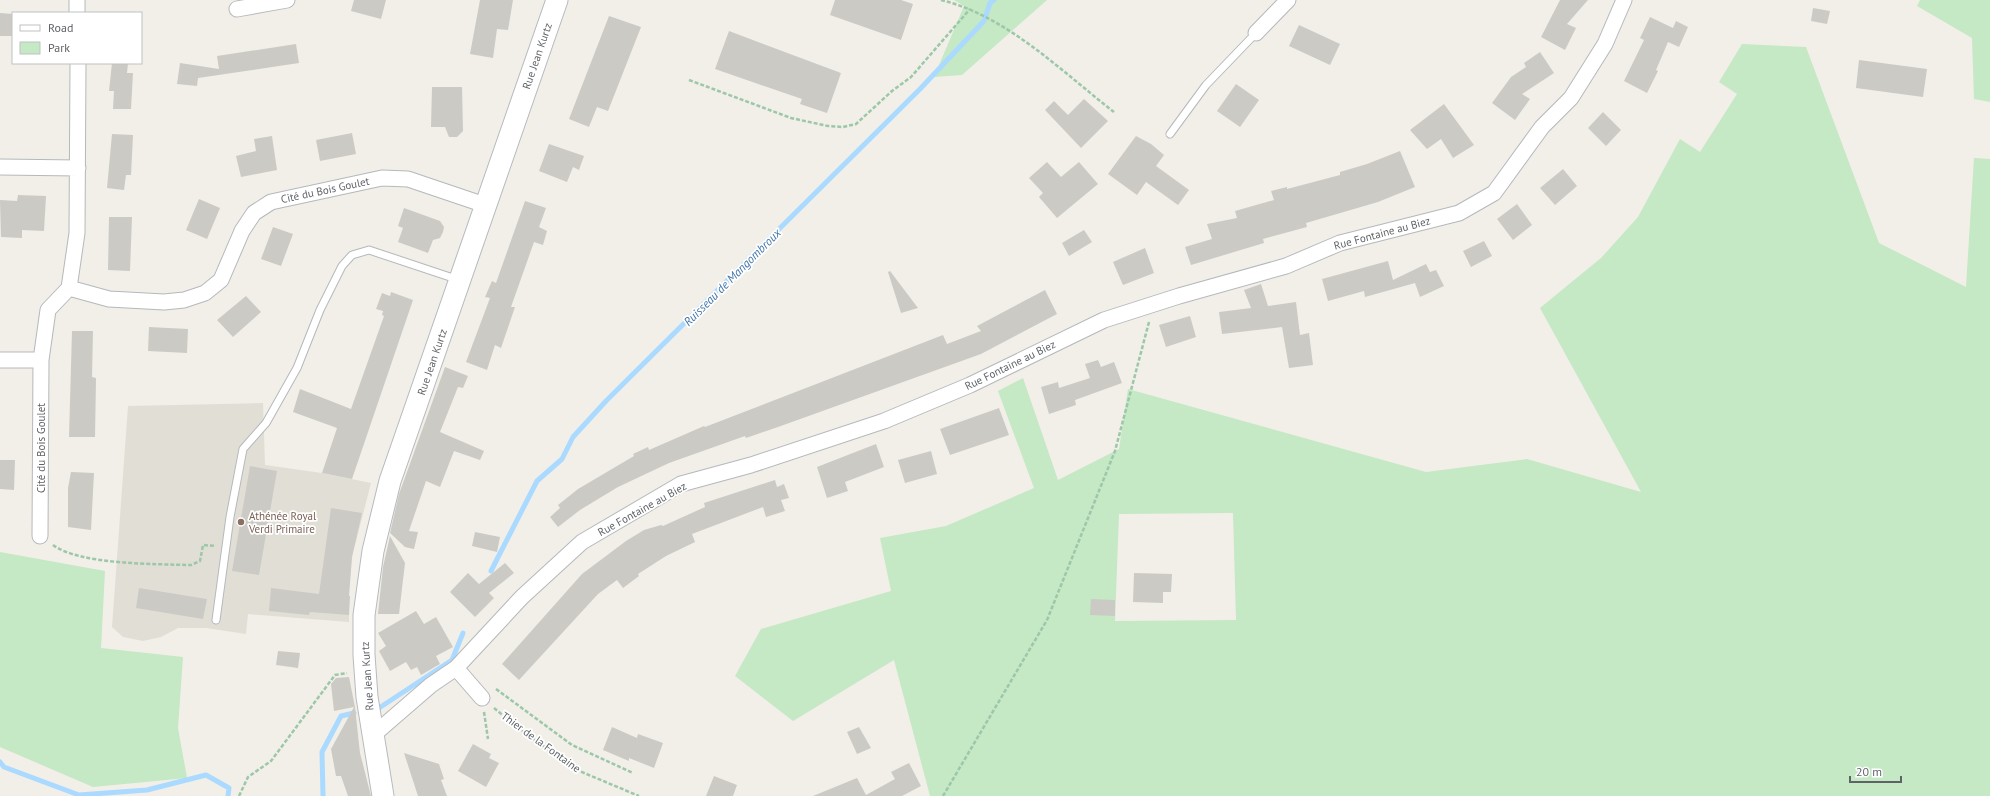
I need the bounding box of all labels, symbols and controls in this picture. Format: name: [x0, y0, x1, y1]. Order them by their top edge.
legend: [12, 12, 142, 64]
text: Road: [48, 20, 73, 35]
street label: Rue Jean Kurtz: [519, 21, 555, 91]
text: Park: [48, 40, 70, 55]
street label: Cité du Bois Goulet: [279, 174, 371, 206]
street label: Rue Fontaine au Biez: [1332, 213, 1432, 253]
water label: Ruisseau de Mangombroux: [680, 224, 785, 329]
street label: Rue Jean Kurtz: [414, 327, 450, 397]
street label: Rue Fontaine au Biez: [962, 337, 1058, 393]
street label: Cité du Bois Goulet: [34, 403, 48, 493]
street label: Rue Fontaine au Biez: [595, 479, 689, 539]
place label: Athénée Royal Verdi Primaire: [248, 509, 317, 536]
marker: Athénée Royal Verdi Primaire: [236, 517, 246, 527]
street label: Rue Jean Kurtz: [358, 641, 376, 711]
street label: Thier de la Fontaine: [499, 708, 584, 776]
scale bar: [1850, 758, 1901, 784]
text: 20 m: [1856, 764, 1882, 779]

